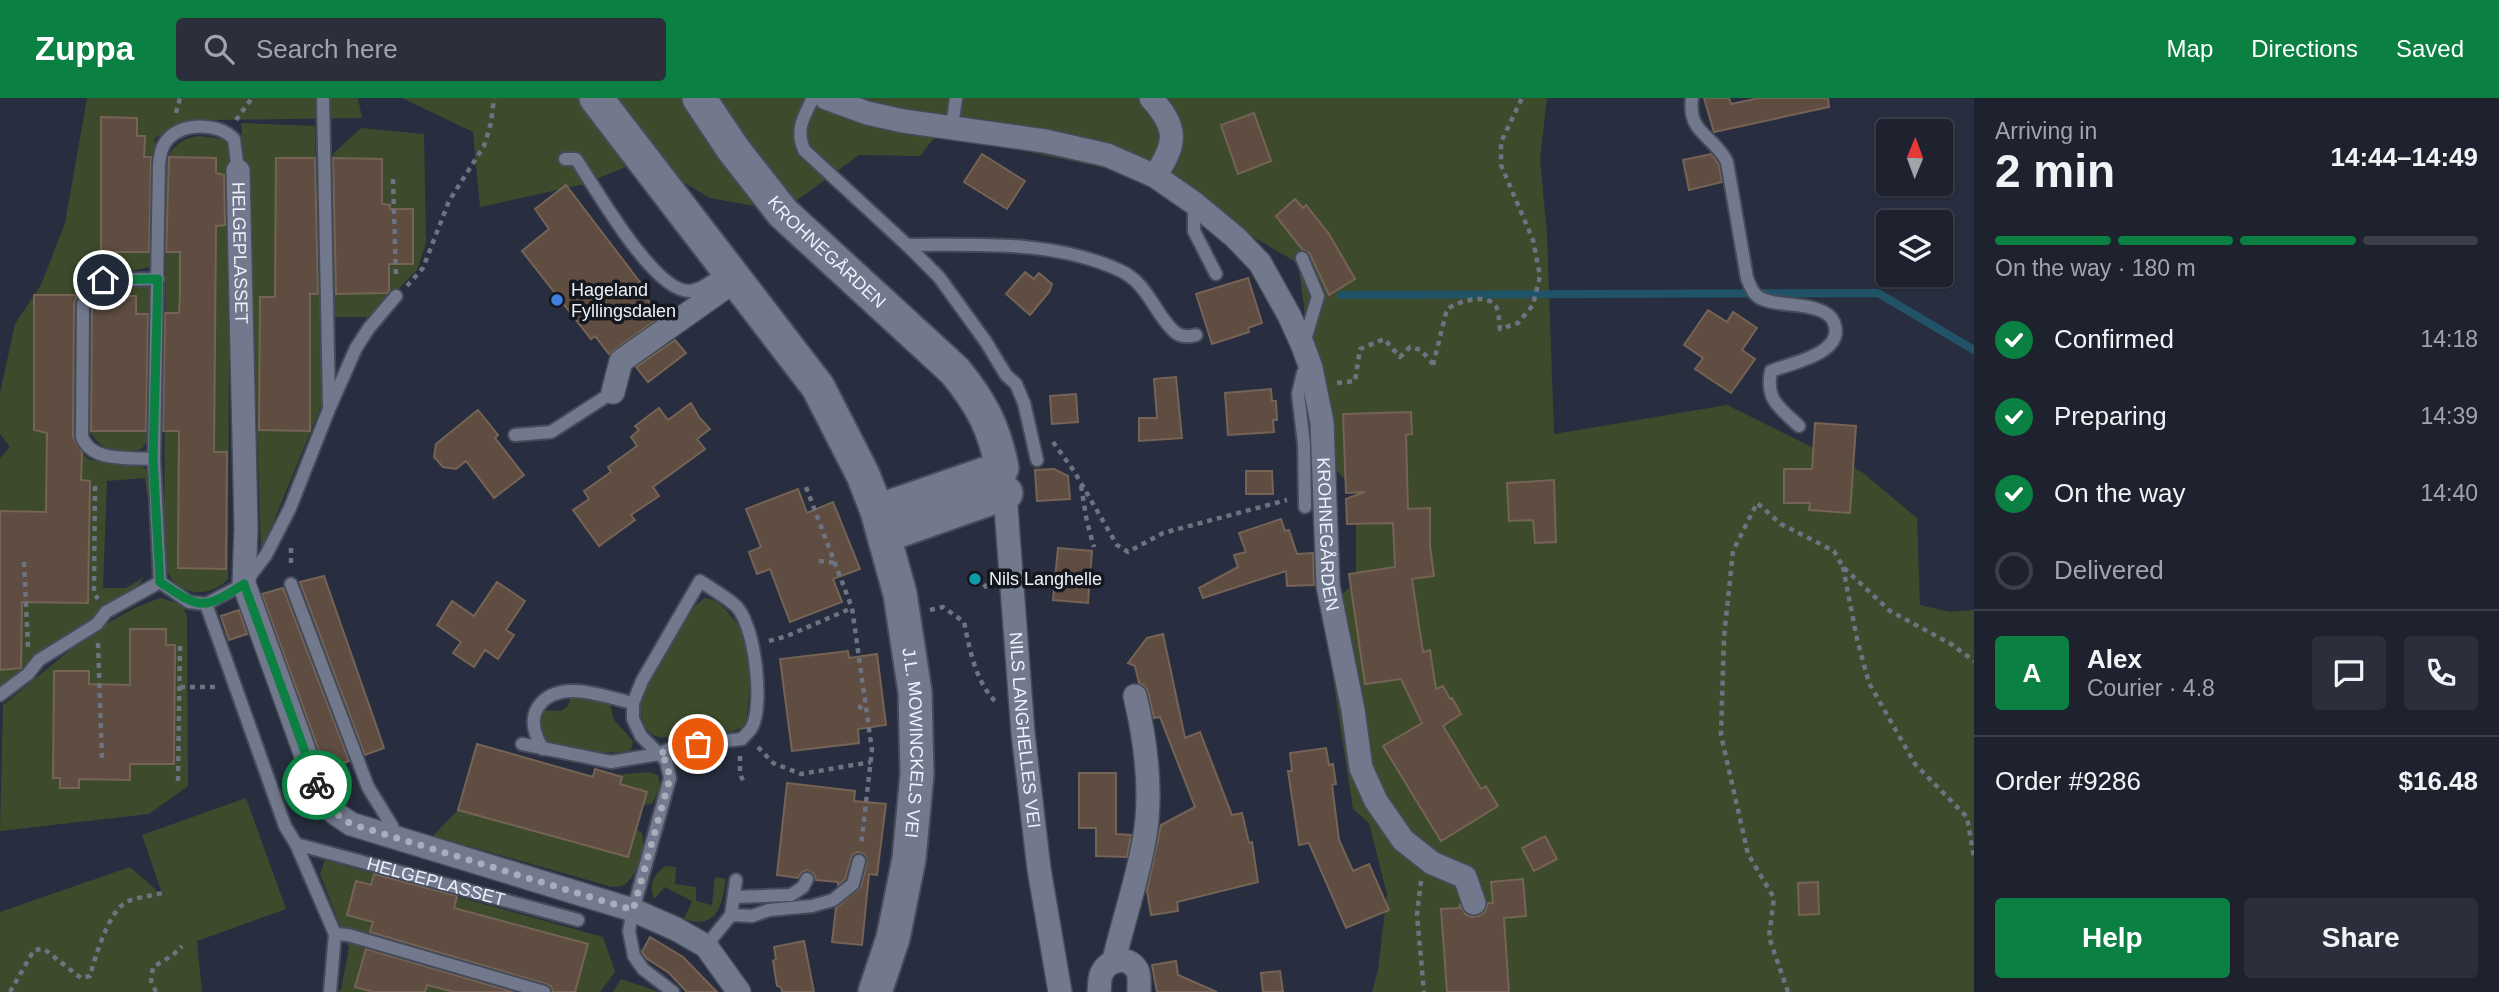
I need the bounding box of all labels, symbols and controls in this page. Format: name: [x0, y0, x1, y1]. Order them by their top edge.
search box: [176, 18, 666, 81]
text: Zuppa: [35, 30, 134, 67]
icon: search: [200, 30, 238, 68]
text: Search here: [256, 34, 398, 64]
text: Map: [2167, 35, 2213, 62]
text: Directions: [2251, 35, 2358, 62]
text: Saved: [2396, 35, 2464, 62]
text: Arriving in: [1995, 118, 2097, 144]
north arrow: [1876, 119, 1953, 196]
map controls: [1876, 119, 1953, 287]
text: 14:44–14:49: [2331, 142, 2478, 172]
text: 2 min: [1995, 145, 2115, 197]
street label: HELGEPLASSET: [228, 182, 251, 324]
street label: KROHNEGÅRDEN: [764, 192, 890, 312]
button: layers: [1876, 210, 1953, 287]
pin: [73, 250, 133, 310]
text: On the way · 180 m: [1995, 255, 2196, 281]
icon: home: [84, 261, 122, 299]
place label: Hageland Fyllingsdalen: [571, 280, 676, 321]
marker: Hageland Fyllingsdalen: [549, 292, 565, 308]
icon: check: [1995, 321, 2033, 359]
text: Confirmed: [2054, 324, 2174, 354]
text: 14:18: [2420, 326, 2478, 352]
icon: check: [1995, 398, 2033, 436]
text: Preparing: [2054, 401, 2167, 431]
text: 14:39: [2420, 403, 2478, 429]
street label: KROHNEGÅRDEN: [1313, 457, 1343, 613]
icon: check: [1995, 475, 2033, 513]
text: On the way: [2054, 478, 2186, 508]
text: 14:40: [2420, 480, 2478, 506]
text: Delivered: [2054, 555, 2164, 585]
place label: Nils Langhelle: [989, 569, 1102, 589]
marker: Nils Langhelle: [967, 571, 983, 587]
street label: NILS LANGHELLES VEI: [1005, 631, 1044, 829]
button: chat: [2312, 636, 2386, 710]
button: phone: [2404, 636, 2478, 710]
text: Alex: [2087, 644, 2142, 674]
street label: J.L. MOWINCKELS VEI: [898, 646, 927, 839]
text: A: [2023, 658, 2041, 688]
text: Courier · 4.8: [2087, 675, 2215, 701]
pin: [668, 714, 728, 774]
icon: bag: [679, 725, 717, 763]
courier: [282, 750, 352, 820]
icon: bike: [298, 766, 336, 804]
text: Order #9286: [1995, 766, 2141, 796]
text: $16.48: [2398, 766, 2478, 796]
street label: HELGEPLASSET: [365, 854, 507, 910]
button: Help: [1995, 898, 2230, 978]
button: Share: [2244, 898, 2478, 978]

